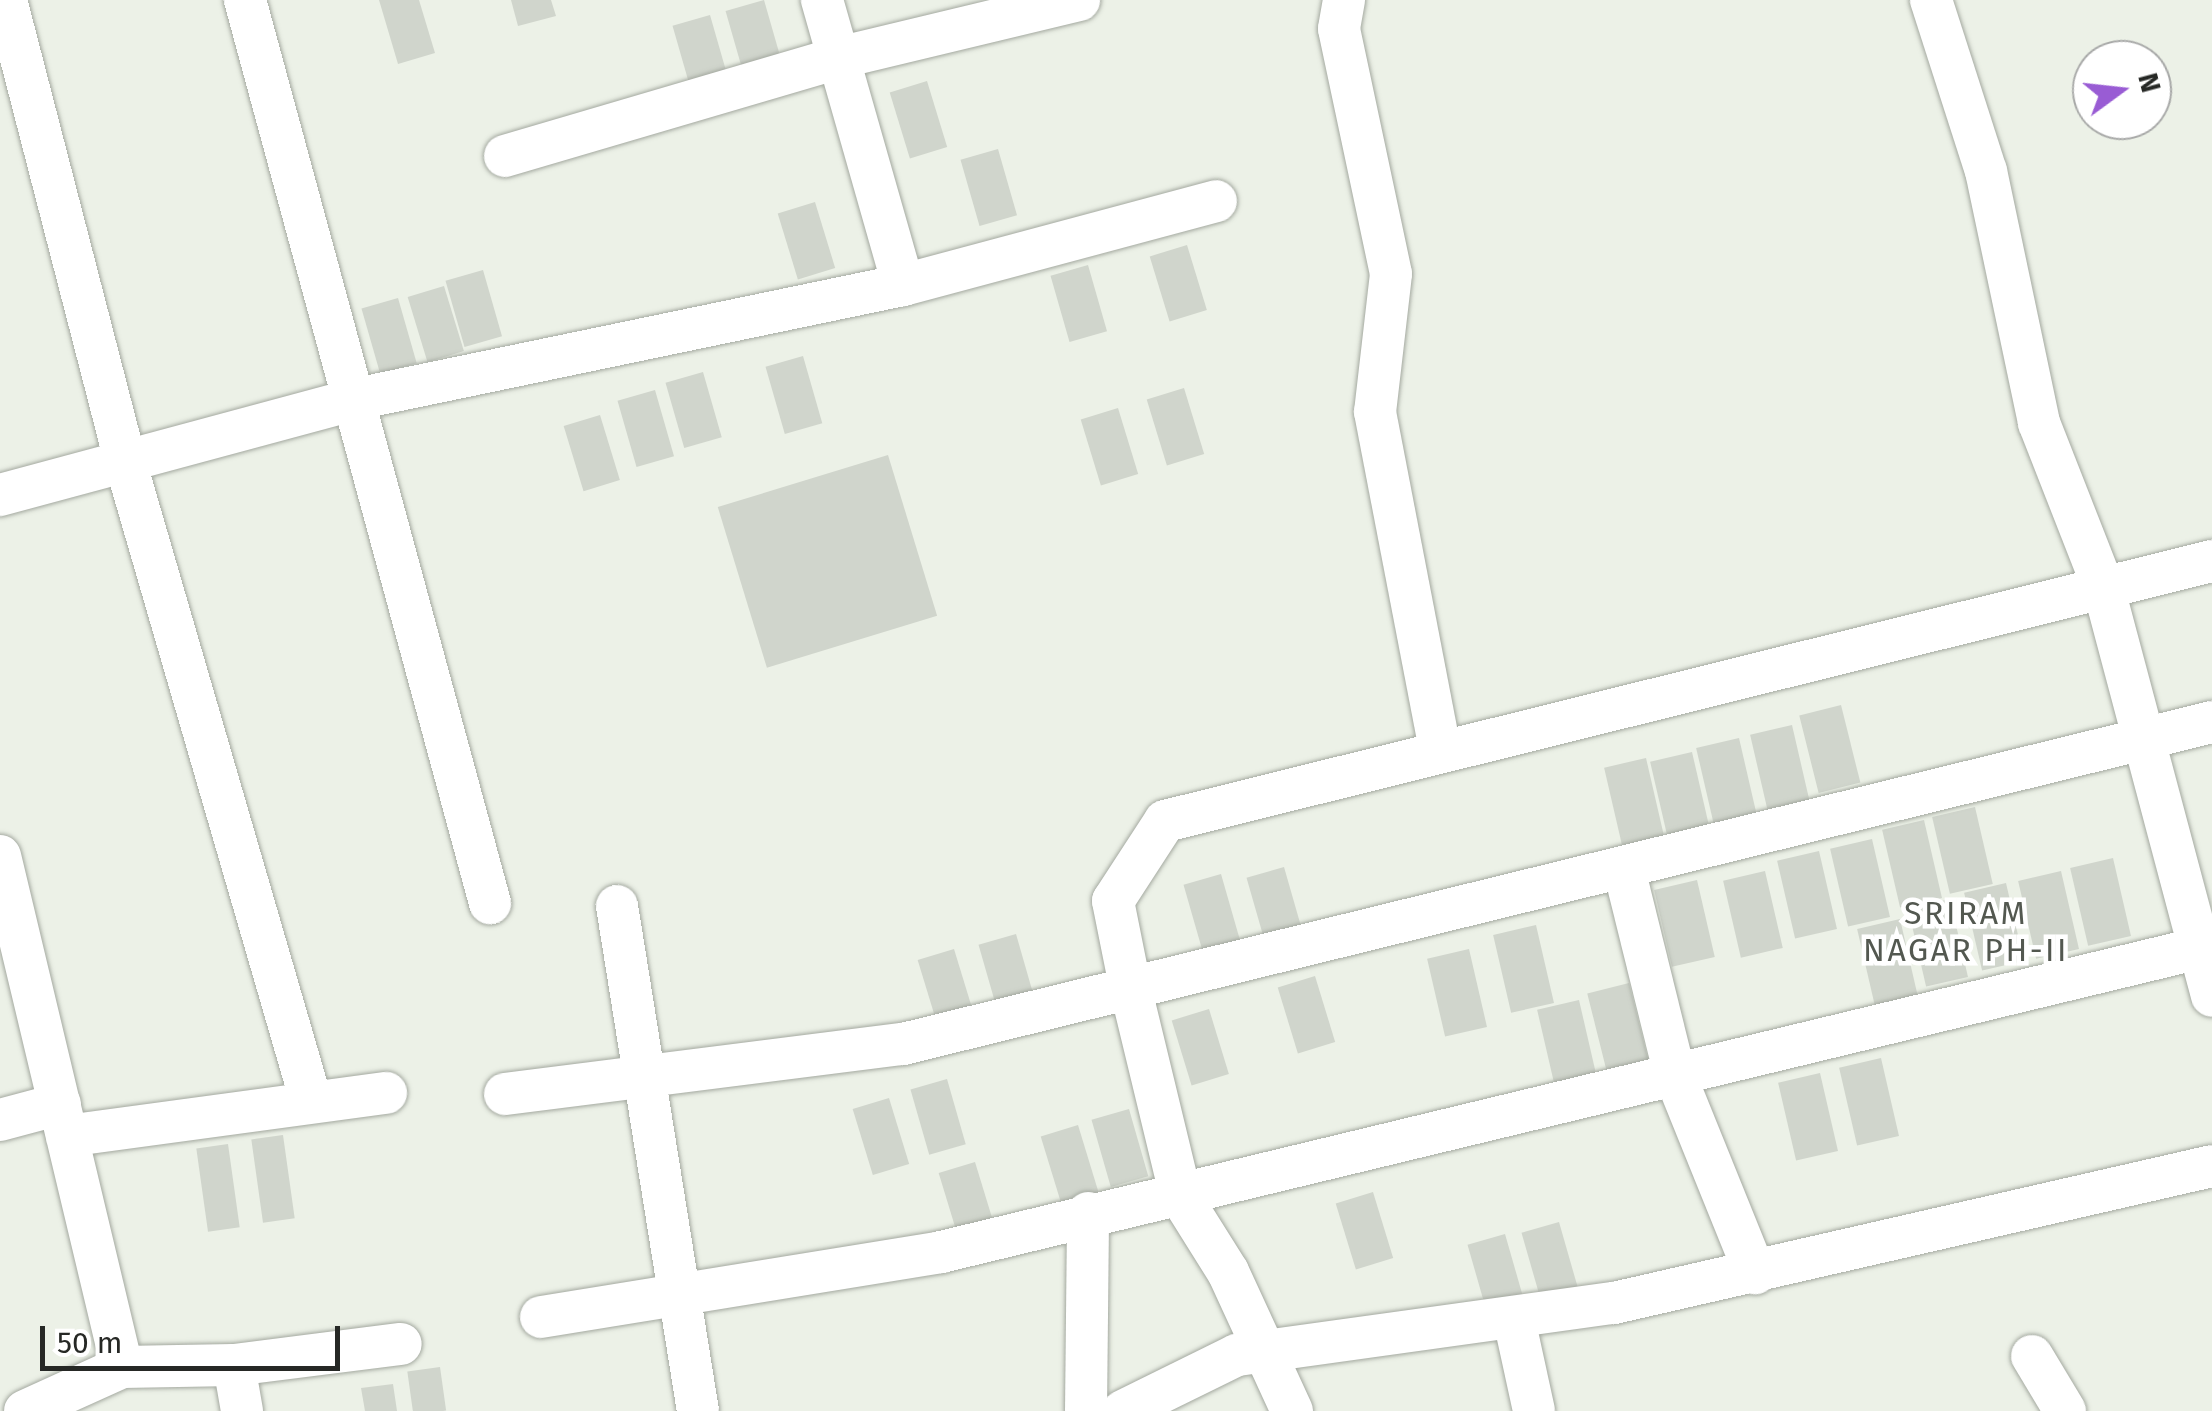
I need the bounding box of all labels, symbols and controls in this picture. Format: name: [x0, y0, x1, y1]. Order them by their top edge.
north arrow: [2072, 40, 2172, 140]
text: N: [2131, 69, 2168, 96]
district label: SRIRAM NAGAR PH-II: [1863, 895, 2069, 970]
scale bar: [45, 1306, 345, 1368]
text: 50 m: [57, 1325, 122, 1361]

